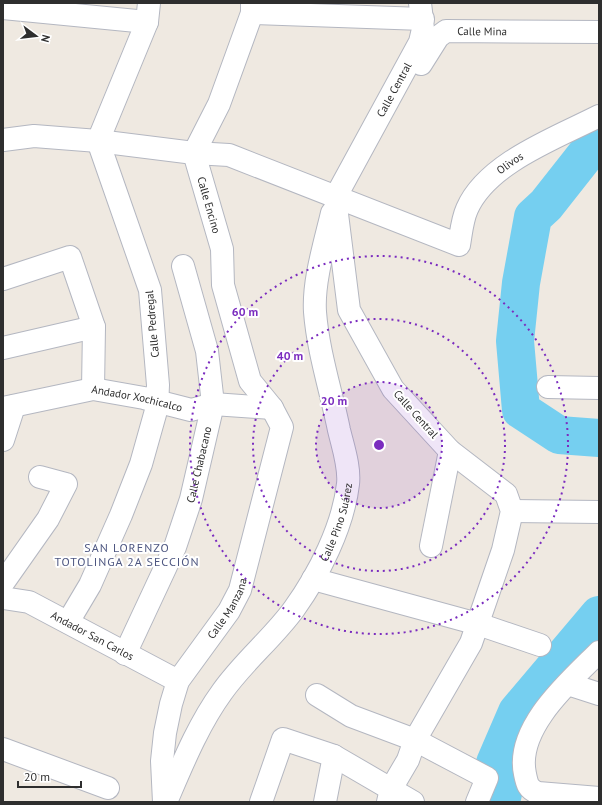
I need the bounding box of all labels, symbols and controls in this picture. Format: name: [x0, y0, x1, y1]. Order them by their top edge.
north arrow: [16, 16, 56, 56]
street label: Calle Mina: [457, 24, 507, 38]
text: N: [38, 33, 53, 44]
street label: Calle Central: [373, 59, 415, 120]
street label: Olivos: [494, 149, 526, 177]
street label: Calle Encino: [194, 175, 224, 235]
street label: Calle Pedregal: [142, 289, 162, 358]
text: 60 m: [232, 304, 258, 319]
text: 40 m: [277, 348, 303, 363]
street label: Andador Xochicalco: [91, 382, 184, 415]
street label: Calle Central: [391, 387, 442, 442]
text: 20 m: [321, 393, 347, 408]
street label: Calle Chabacano: [183, 425, 215, 505]
centre of rings: [372, 438, 386, 452]
street label: Calle Pino Suárez: [317, 482, 355, 564]
district label: SAN LORENZO TOTOLINGA 2A SECCIÓN: [54, 540, 200, 569]
street label: Calle Manzana: [204, 576, 250, 642]
street label: Andador San Carlos: [49, 608, 136, 663]
scale bar: [18, 763, 81, 789]
text: 20 m: [24, 769, 50, 784]

